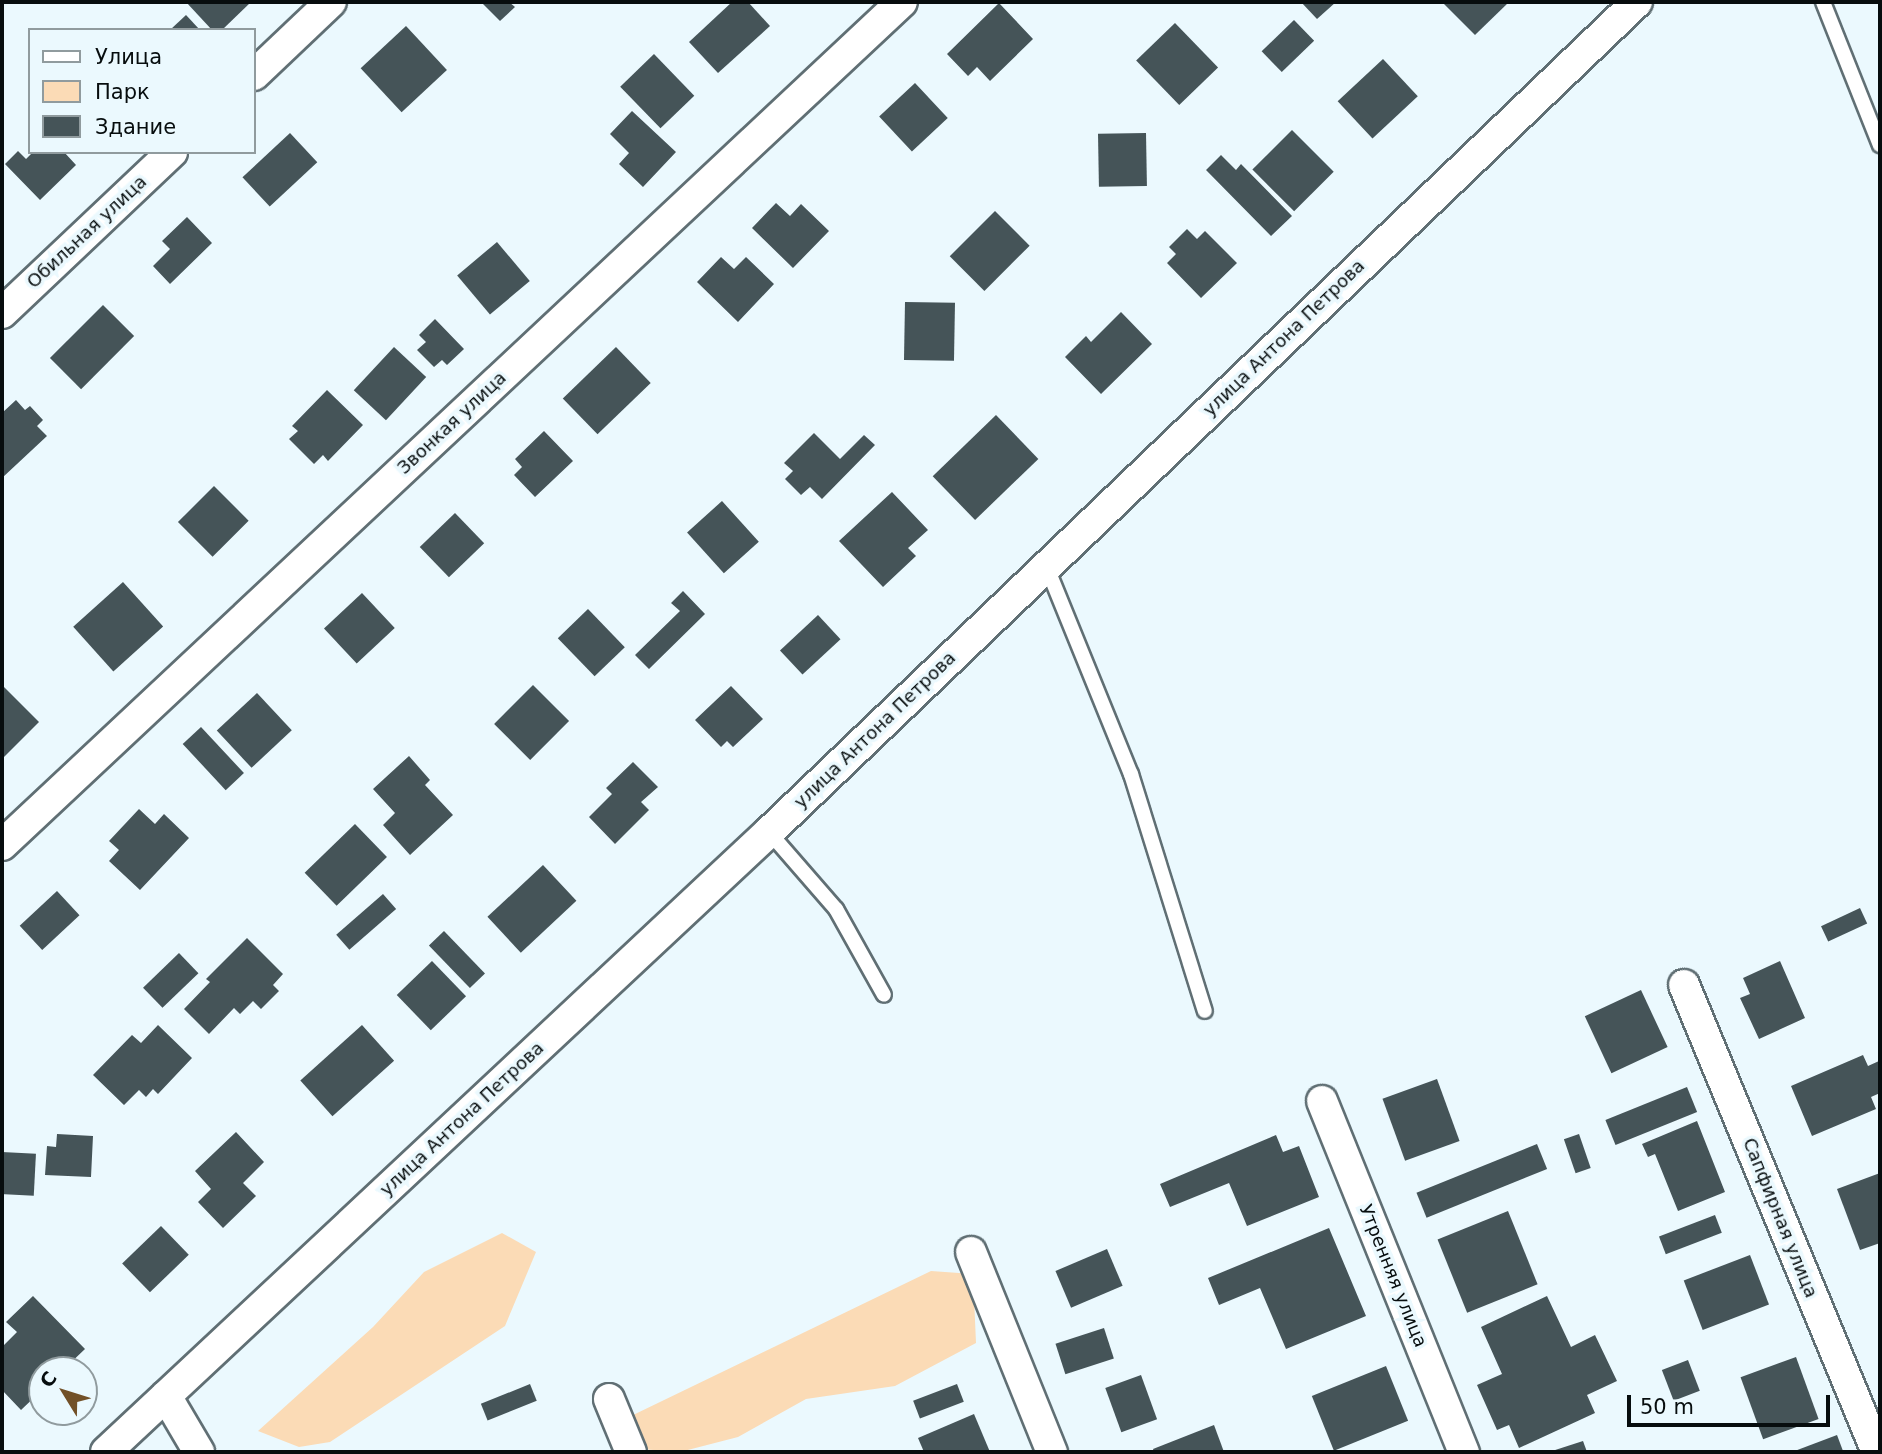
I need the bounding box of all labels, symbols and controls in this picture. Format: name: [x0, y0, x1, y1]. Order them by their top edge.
legend: [28, 28, 256, 154]
text: Улица: [95, 45, 162, 69]
text: Парк: [95, 80, 150, 104]
text: Здание: [95, 115, 176, 139]
street label: Обильная улица: [23, 171, 151, 293]
street label: улица Антона Петрова: [1199, 255, 1369, 421]
street label: Звонкая улица: [393, 367, 511, 479]
street label: улица Антона Петрова: [790, 647, 960, 813]
street label: улица Антона Петрова: [376, 1037, 548, 1201]
street label: Сапфирная улица: [1738, 1135, 1822, 1301]
street label: Утренняя улица: [1355, 1201, 1431, 1351]
north arrow: [28, 1356, 98, 1426]
text: С: [35, 1367, 61, 1392]
scale bar: [1630, 1380, 1833, 1424]
text: 50 m: [1640, 1395, 1694, 1419]

